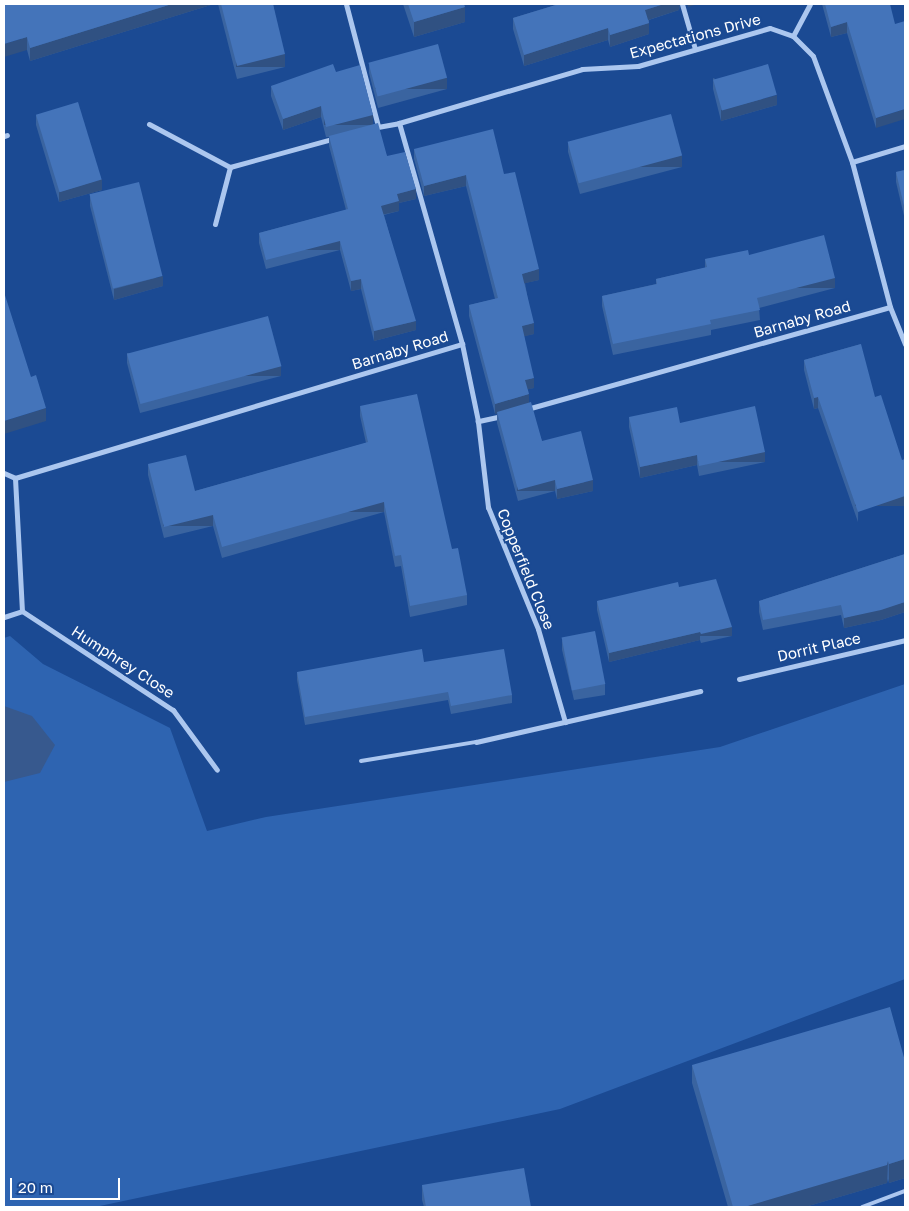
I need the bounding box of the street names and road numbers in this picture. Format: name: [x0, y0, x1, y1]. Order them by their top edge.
street label: Expectations Drive: [627, 10, 763, 62]
street label: Barnaby Road: [752, 297, 852, 341]
street label: Barnaby Road: [350, 327, 450, 373]
street label: Copperfield Close: [494, 506, 558, 632]
street label: Humphrey Close: [68, 622, 178, 702]
street label: Dorrit Place: [776, 629, 862, 665]

